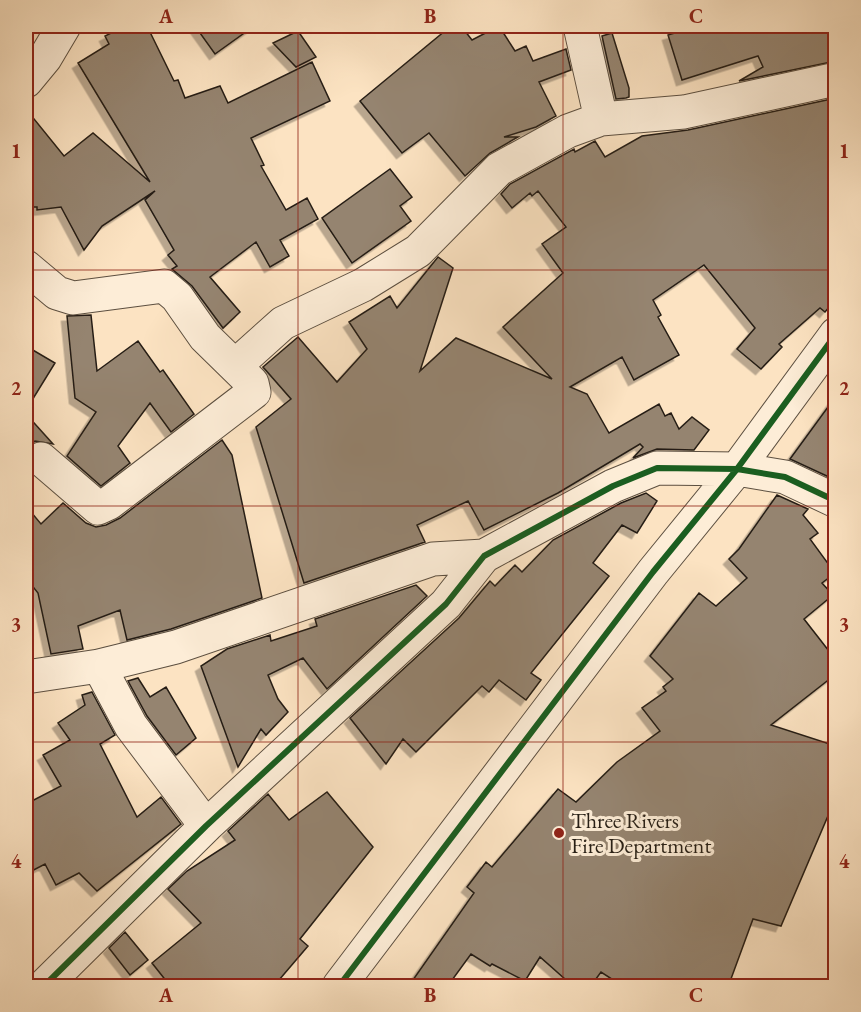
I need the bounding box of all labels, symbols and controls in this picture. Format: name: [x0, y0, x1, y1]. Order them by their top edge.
text: A: [158, 3, 174, 29]
text: B: [424, 3, 436, 29]
text: C: [689, 3, 703, 29]
text: 1: [11, 138, 21, 164]
text: 1: [839, 138, 849, 164]
text: 2: [11, 375, 22, 401]
text: 2: [839, 375, 850, 401]
text: 3: [11, 611, 21, 637]
text: 3: [839, 611, 849, 637]
place label: Three Rivers Fire Department: [571, 806, 711, 860]
marker: Three Rivers Fire Department: [552, 826, 566, 840]
text: 4: [11, 848, 22, 874]
text: 4: [839, 848, 850, 874]
text: A: [158, 982, 174, 1008]
text: B: [424, 982, 436, 1008]
text: C: [689, 982, 703, 1008]

